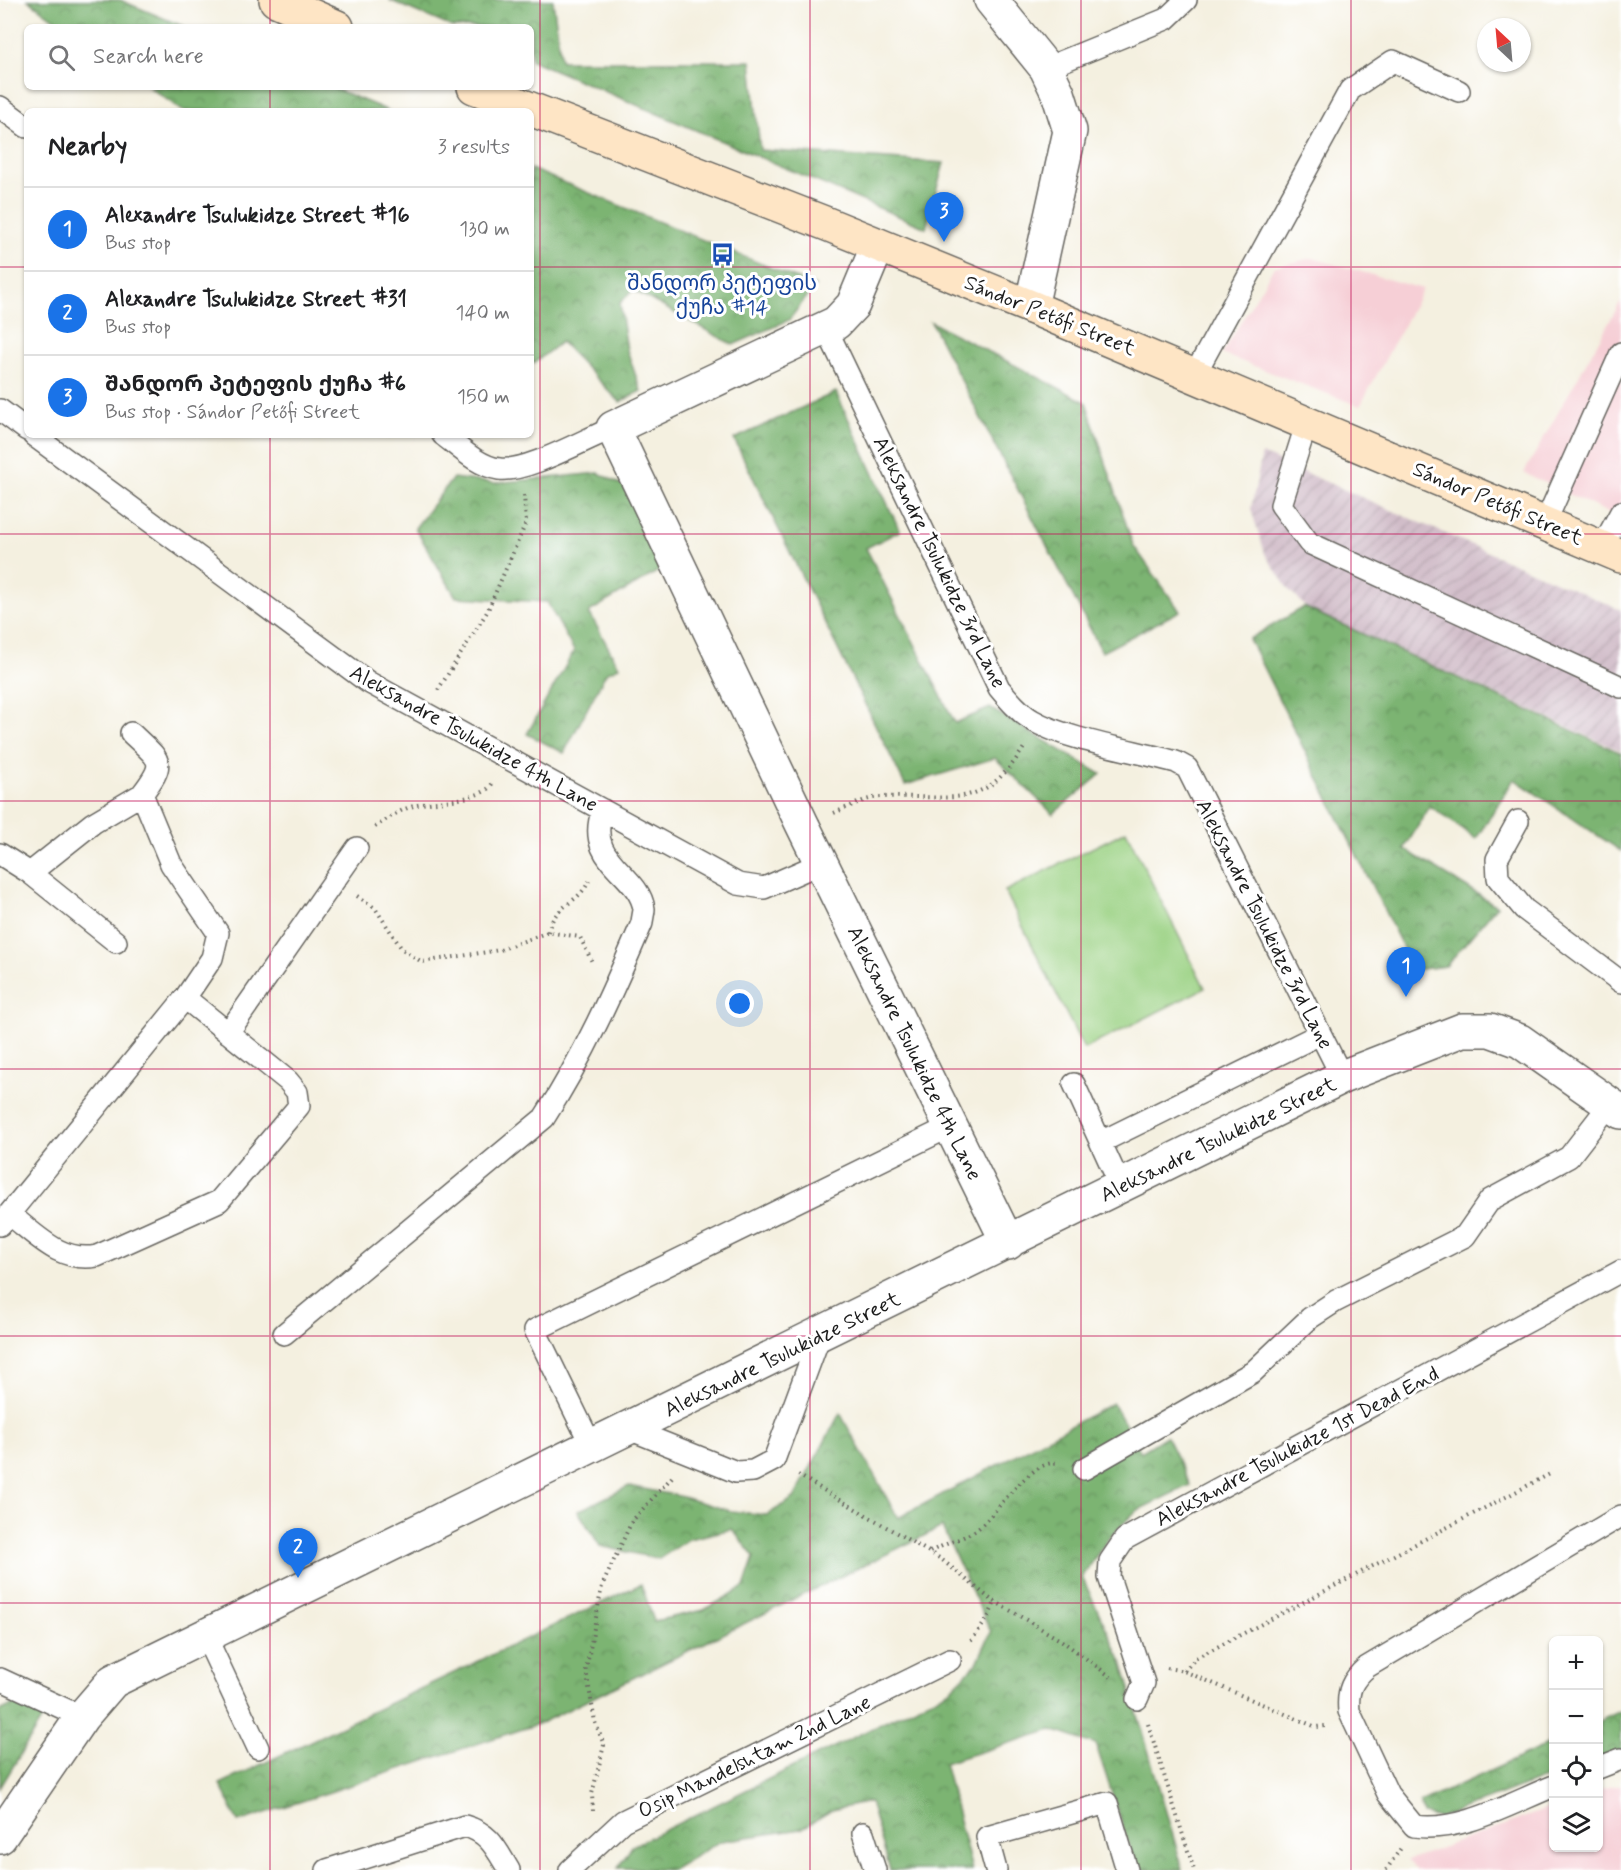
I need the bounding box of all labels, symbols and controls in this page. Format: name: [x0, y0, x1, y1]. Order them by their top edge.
north arrow: [1477, 18, 1531, 72]
search box: [24, 24, 534, 90]
icon: search: [45, 41, 78, 74]
text: Search here: [93, 43, 204, 71]
text: Nearby: [48, 130, 127, 164]
text: 3 results: [438, 134, 510, 161]
pin: 3: [924, 192, 964, 242]
text: Alexandre Tsulukidze Street #16: [105, 202, 410, 230]
text: 1: [63, 216, 72, 243]
text: 130 m: [459, 216, 510, 243]
text: Bus stop: [105, 230, 171, 257]
bus stop icon: შანდორ პეტეფის ქუჩა #14: [709, 242, 735, 268]
street label: Sándor Petőfi Street: [960, 269, 1140, 363]
place label: შანდორ პეტეფის ქუჩა #14: [627, 270, 817, 322]
text: Alexandre Tsulukidze Street #31: [105, 286, 407, 314]
text: 2: [63, 300, 72, 327]
text: 140 m: [456, 300, 510, 327]
text: Bus stop: [105, 314, 171, 341]
text: შანდორ პეტეფის ქუჩა #6: [105, 371, 406, 399]
text: 3: [63, 384, 72, 411]
text: 150 m: [457, 384, 510, 411]
text: Bus stop · Sándor Petőfi Street: [105, 399, 360, 426]
street label: Aleksandre Tsulukidze 3rd Lane: [866, 432, 1012, 693]
street label: Sándor Petőfi Street: [1408, 455, 1588, 553]
street label: Aleksandre Tsulukidze 4th Lane: [344, 659, 603, 819]
street label: Aleksandre Tsulukidze 3rd Lane: [1189, 795, 1339, 1054]
street label: Aleksandre Tsulukidze 4th Lane: [840, 922, 988, 1185]
pin: 1: [1386, 948, 1426, 997]
your location: [725, 989, 754, 1018]
street label: Aleksandre Tsulukidze Street: [1096, 1070, 1342, 1209]
street label: Aleksandre Tsulukidze Street: [660, 1285, 906, 1424]
street label: Aleksandre Tsulukidze 1st Dead End: [1151, 1360, 1444, 1534]
pin: 2: [278, 1528, 318, 1578]
map controls: [1549, 1636, 1603, 1852]
button: +: [1549, 1636, 1603, 1690]
street label: Osip Mandelshtam 2nd Lane: [633, 1688, 875, 1826]
button: −: [1549, 1690, 1603, 1744]
button: locate: [1549, 1744, 1603, 1798]
button: layers: [1549, 1798, 1603, 1852]

